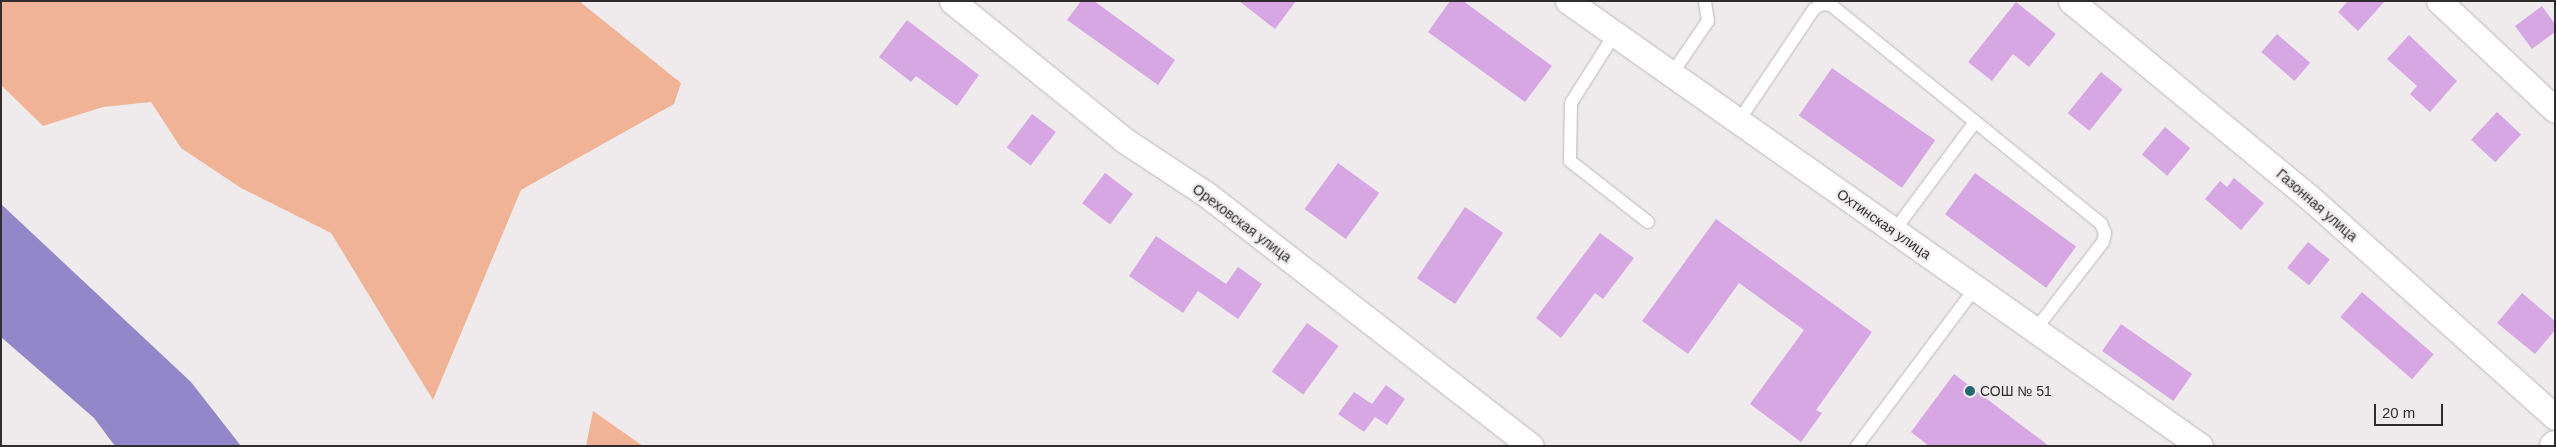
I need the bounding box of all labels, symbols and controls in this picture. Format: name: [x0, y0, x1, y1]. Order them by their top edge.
street label: Газонная улица: [2273, 165, 2361, 245]
street label: Ореховская улица: [1189, 180, 1295, 266]
street label: Охтинская улица: [1834, 185, 1934, 263]
place label: СОШ № 51: [1980, 383, 2052, 399]
marker: СОШ № 51: [1964, 385, 1976, 397]
scale bar: [2376, 394, 2445, 426]
text: 20 m: [2382, 404, 2415, 421]

